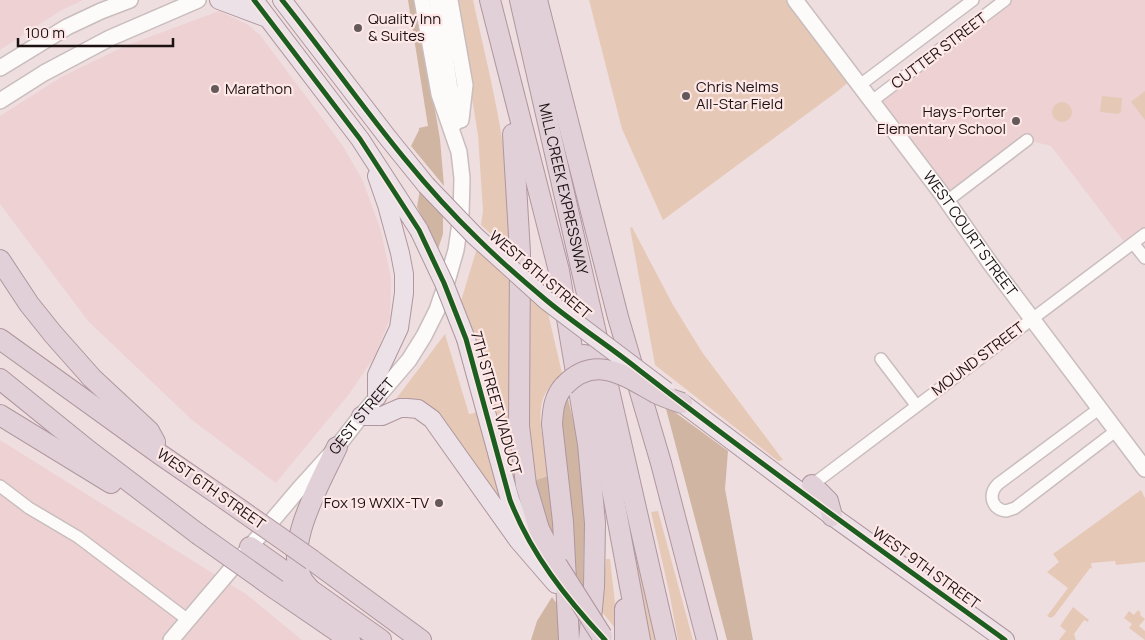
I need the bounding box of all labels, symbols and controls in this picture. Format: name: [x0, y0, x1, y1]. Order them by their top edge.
place label: Quality Inn & Suites: [368, 8, 441, 46]
street label: CUTTER STREET: [887, 8, 991, 94]
scale bar: [18, 15, 172, 47]
text: 100 m: [25, 22, 65, 43]
marker: Quality Inn & Suites: [352, 22, 364, 34]
place label: Chris Nelms All-Star Field: [696, 76, 783, 114]
place label: Marathon: [225, 78, 292, 99]
marker: Marathon: [209, 83, 221, 95]
marker: Chris Nelms All-Star Field: [680, 90, 692, 102]
street label: MILL CREEK EXPRESSWAY: [534, 101, 594, 277]
place label: Hays-Porter Elementary School: [877, 101, 1007, 139]
marker: Hays-Porter Elementary School: [1010, 115, 1022, 127]
street label: WEST COURT STREET: [918, 166, 1023, 301]
street label: WEST 8TH STREET: [485, 226, 596, 324]
street label: MOUND STREET: [927, 317, 1028, 400]
street label: 7TH STREET VIADUCT: [466, 329, 527, 477]
street label: GEST STREET: [324, 373, 399, 459]
street label: WEST 6TH STREET: [153, 443, 270, 534]
place label: Fox 19 WXIX-TV: [324, 492, 429, 513]
marker: Fox 19 WXIX-TV: [433, 497, 445, 509]
street label: WEST 9TH STREET: [868, 521, 984, 614]

